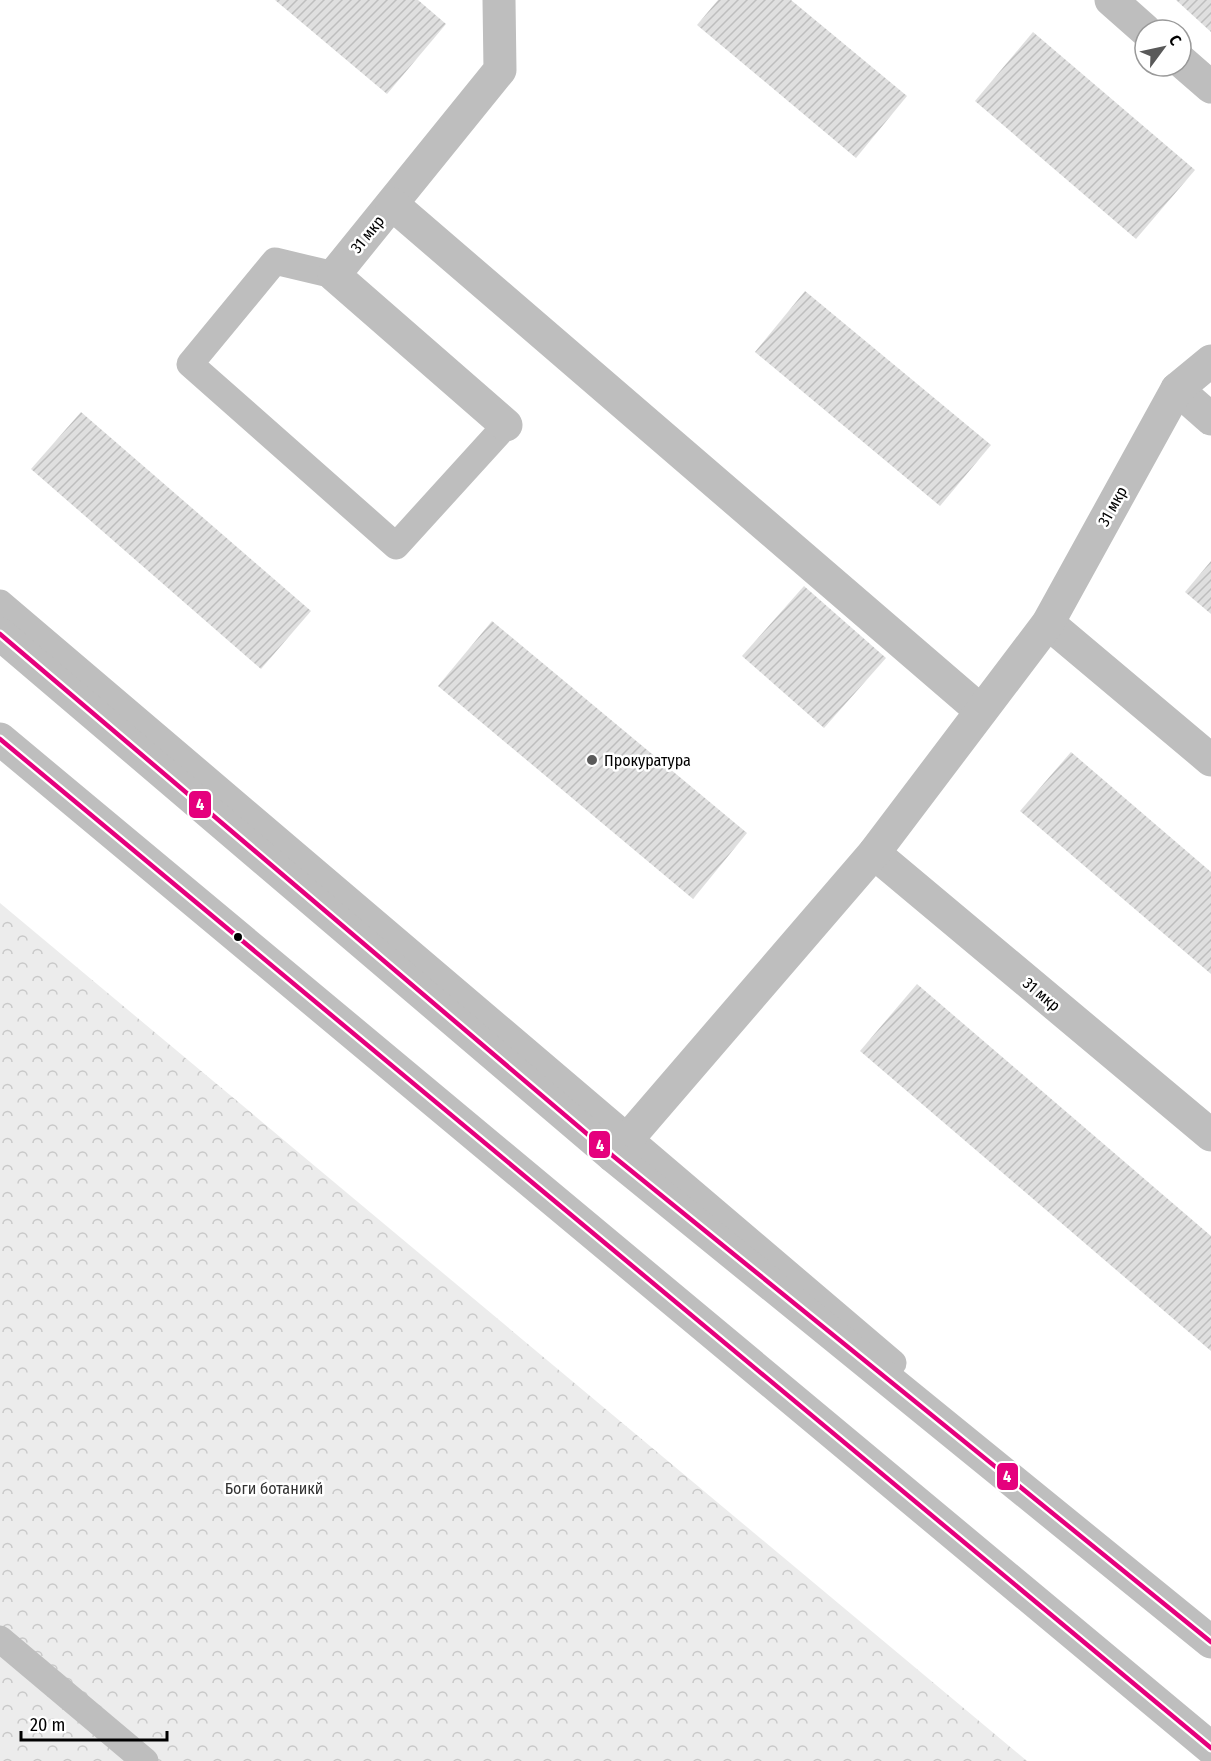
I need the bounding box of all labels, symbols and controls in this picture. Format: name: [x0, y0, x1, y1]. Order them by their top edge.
north arrow: [1133, 18, 1193, 78]
text: С: [1165, 31, 1186, 49]
street label: 31 мкр: [347, 212, 388, 257]
street label: 31 мкр: [1094, 483, 1131, 529]
place label: Прокуратура: [604, 751, 691, 770]
marker: Прокуратура: [585, 753, 599, 767]
line badge: 4: [188, 790, 212, 819]
text: 4: [196, 795, 204, 814]
unlabelled marker: [232, 931, 244, 943]
street label: 31 мкр: [1019, 973, 1064, 1015]
line badge: 4: [588, 1130, 611, 1159]
text: 4: [596, 1136, 604, 1155]
line badge: 4: [996, 1462, 1019, 1491]
text: 4: [1003, 1467, 1011, 1486]
park label: Боги ботаникй: [225, 1479, 323, 1498]
scale bar: [21, 1704, 166, 1742]
text: 20 m: [30, 1714, 65, 1736]

